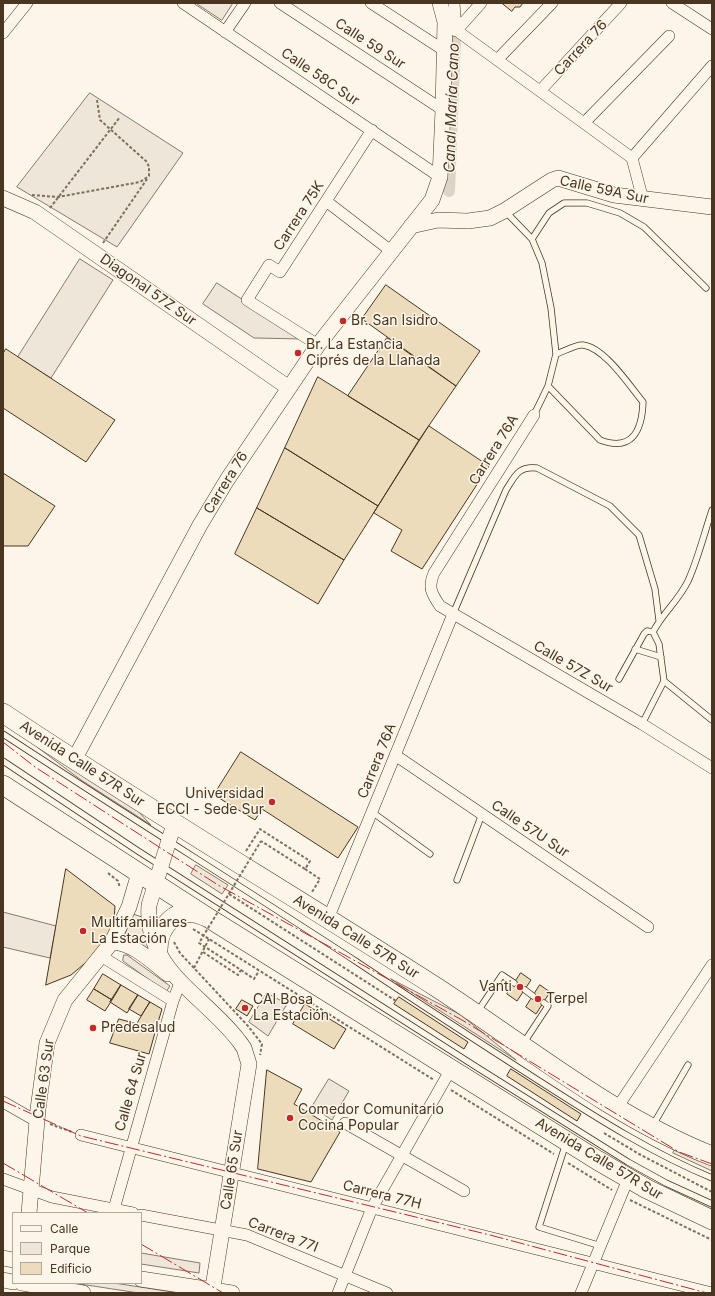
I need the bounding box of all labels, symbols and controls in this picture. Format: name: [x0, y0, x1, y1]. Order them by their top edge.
street label: Calle 59 Sur: [332, 15, 408, 73]
street label: Carrera 76: [551, 17, 611, 79]
water label: Canal María Cano: [441, 43, 463, 173]
street label: Calle 58C Sur: [278, 45, 362, 109]
street label: Calle 59A Sur: [558, 172, 650, 208]
street label: Carrera 75K: [270, 178, 328, 254]
street label: Diagonal 57Z Sur: [97, 251, 199, 329]
place label: Br. San Isidro: [351, 313, 438, 329]
marker: Br. San Isidro: [338, 316, 348, 326]
place label: Br. La Estancia Ciprés de la Llanada: [306, 337, 440, 370]
marker: Br. La Estancia Ciprés de la Llanada: [293, 348, 303, 358]
street label: Carrera 76A: [466, 412, 522, 488]
street label: Carrera 76: [200, 449, 252, 517]
street label: Calle 57Z Sur: [530, 638, 616, 696]
street label: Avenida Calle 57R Sur: [16, 717, 148, 811]
street label: Carrera 76A: [354, 721, 400, 801]
place label: Universidad ECCI - Sede Sur: [157, 786, 264, 818]
marker: Universidad ECCI - Sede Sur: [267, 797, 277, 807]
street label: Calle 57U Sur: [488, 797, 572, 861]
street label: Avenida Calle 57R Sur: [290, 891, 422, 983]
place label: Multifamiliares La Estación: [91, 915, 187, 948]
marker: Multifamiliares La Estación: [78, 926, 88, 936]
place label: Vanti: [479, 979, 512, 995]
marker: Vanti: [515, 982, 525, 992]
place label: Terpel: [546, 991, 588, 1007]
place label: CAI Bosa La Estación: [253, 992, 329, 1024]
marker: Terpel: [533, 994, 543, 1004]
marker: CAI Bosa La Estación: [240, 1003, 250, 1013]
place label: Predesalud: [101, 1020, 175, 1036]
marker: Predesalud: [88, 1023, 98, 1033]
street label: Calle 63 Sur: [30, 1038, 58, 1120]
street label: Calle 64 Sur: [112, 1051, 150, 1133]
place label: Comedor Comunitario Cocina Popular: [298, 1102, 444, 1134]
marker: Comedor Comunitario Cocina Popular: [285, 1113, 295, 1123]
street label: Avenida Calle 57R Sur: [532, 1114, 666, 1204]
street label: Calle 65 Sur: [217, 1129, 247, 1211]
street label: Carrera 77H: [341, 1177, 423, 1213]
legend: [12, 1212, 142, 1284]
street label: Carrera 77I: [246, 1214, 320, 1256]
text: Calle: [50, 1221, 78, 1236]
text: Parque: [50, 1241, 90, 1256]
text: Edificio: [50, 1261, 92, 1276]

